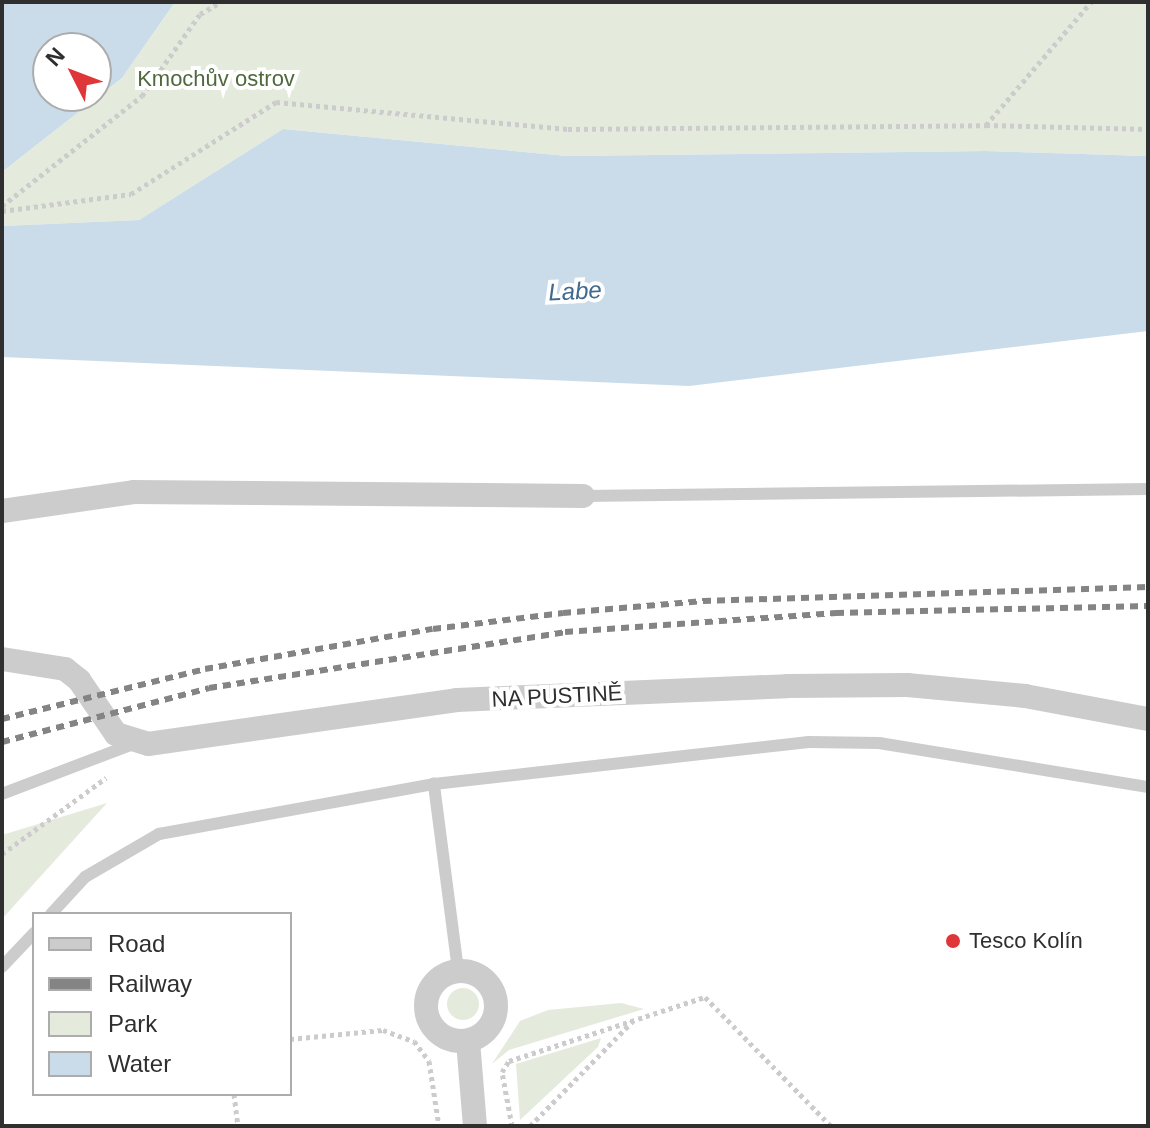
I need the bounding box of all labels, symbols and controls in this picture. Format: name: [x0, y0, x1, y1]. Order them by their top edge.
north arrow: [32, 32, 112, 112]
text: N: [41, 43, 70, 71]
park label: Kmochův ostrov: [137, 66, 295, 92]
water label: Labe: [548, 275, 602, 307]
street label: NA PUSTINĚ: [490, 679, 624, 713]
legend: [32, 912, 292, 1096]
place label: Tesco Kolín: [969, 928, 1083, 954]
text: Road: [108, 930, 165, 957]
marker: Tesco Kolín: [944, 932, 962, 950]
text: Railway: [108, 970, 192, 997]
text: Park: [108, 1010, 157, 1037]
text: Water: [108, 1050, 171, 1077]

